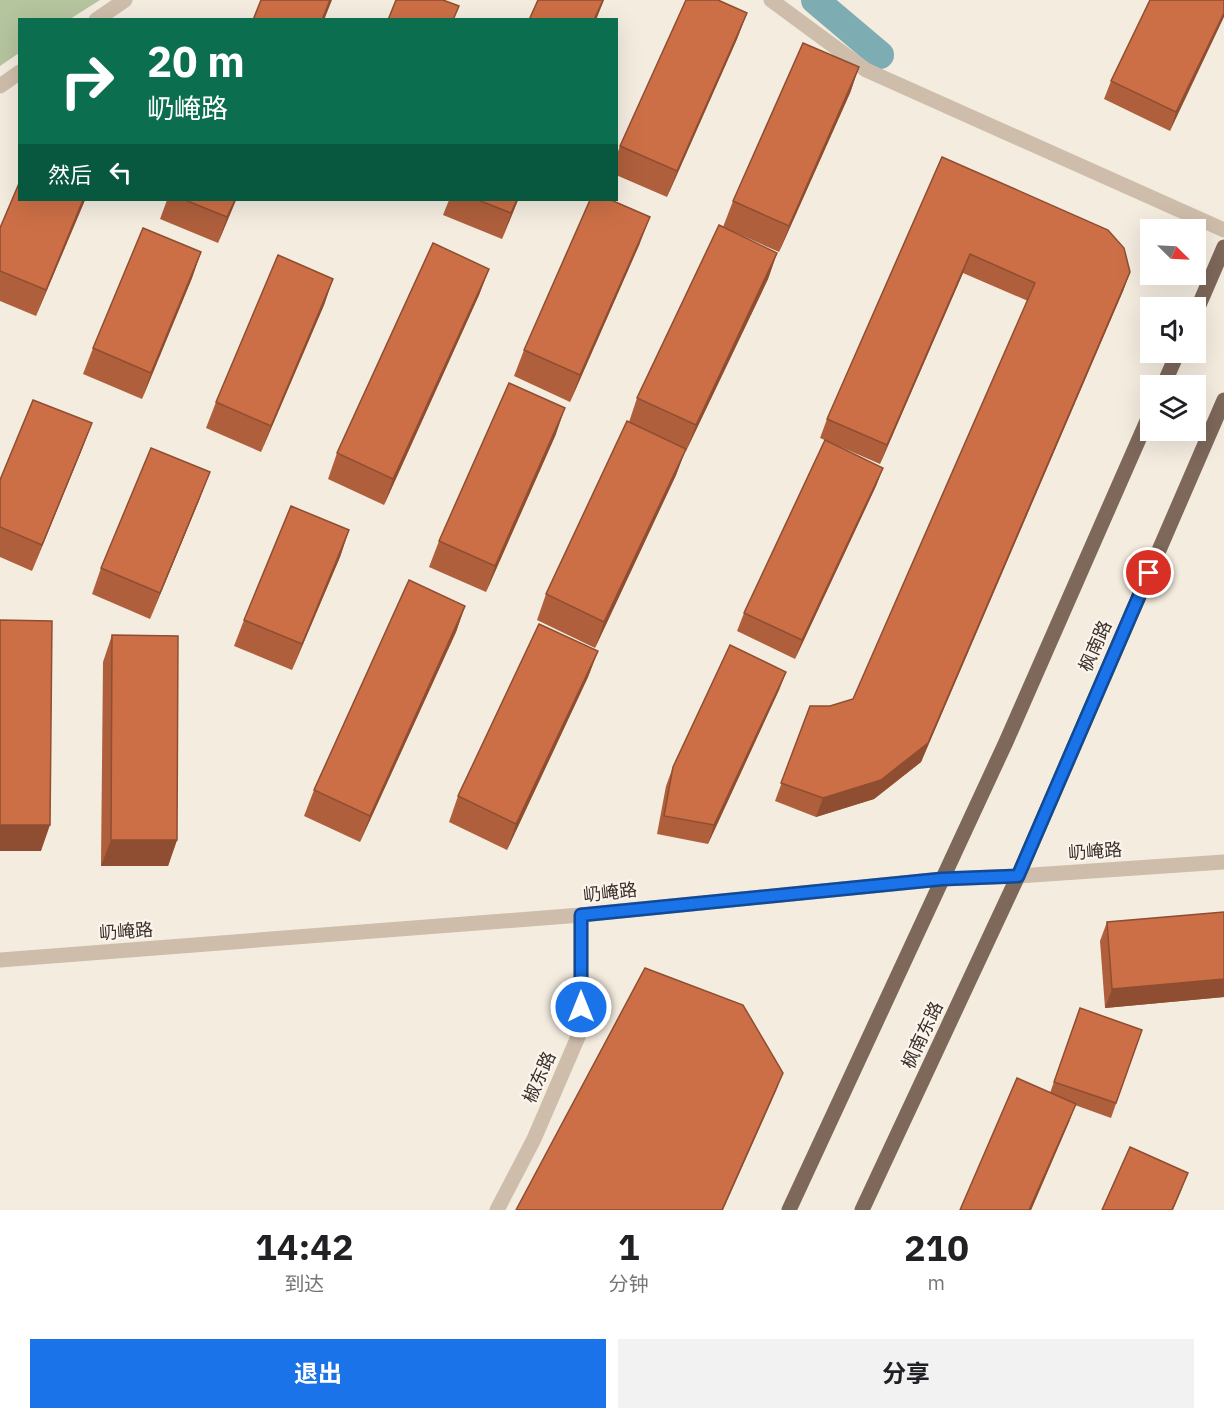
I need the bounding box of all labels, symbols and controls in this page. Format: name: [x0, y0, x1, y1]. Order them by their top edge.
text: 20 m: [147, 34, 245, 89]
icon: right: [48, 42, 126, 120]
text: 屷崦路: [147, 90, 228, 125]
icon: left: [104, 156, 137, 189]
text: 然后: [48, 160, 92, 189]
north arrow: [1140, 219, 1206, 285]
map controls: [1140, 219, 1206, 441]
button: sound: [1140, 297, 1206, 363]
button: layers: [1140, 375, 1206, 441]
pin: [1123, 547, 1174, 598]
icon: arrive: [1132, 556, 1165, 589]
street label: 枫南路: [1074, 617, 1116, 675]
street label: 屷崦路: [1067, 838, 1123, 864]
street label: 屷崦路: [582, 878, 638, 906]
street label: 屷崦路: [98, 918, 154, 944]
position arrow: [549, 975, 613, 1039]
street label: 枫南东路: [896, 998, 948, 1072]
street label: 椒东路: [518, 1048, 560, 1106]
text: 14:42: [255, 1223, 354, 1270]
text: 1: [618, 1223, 640, 1270]
text: 210: [904, 1224, 969, 1271]
text: m: [928, 1269, 945, 1296]
text: 到达: [284, 1270, 324, 1297]
text: 分钟: [609, 1270, 649, 1297]
button: 退出: [30, 1339, 606, 1408]
button: 分享: [618, 1339, 1194, 1408]

